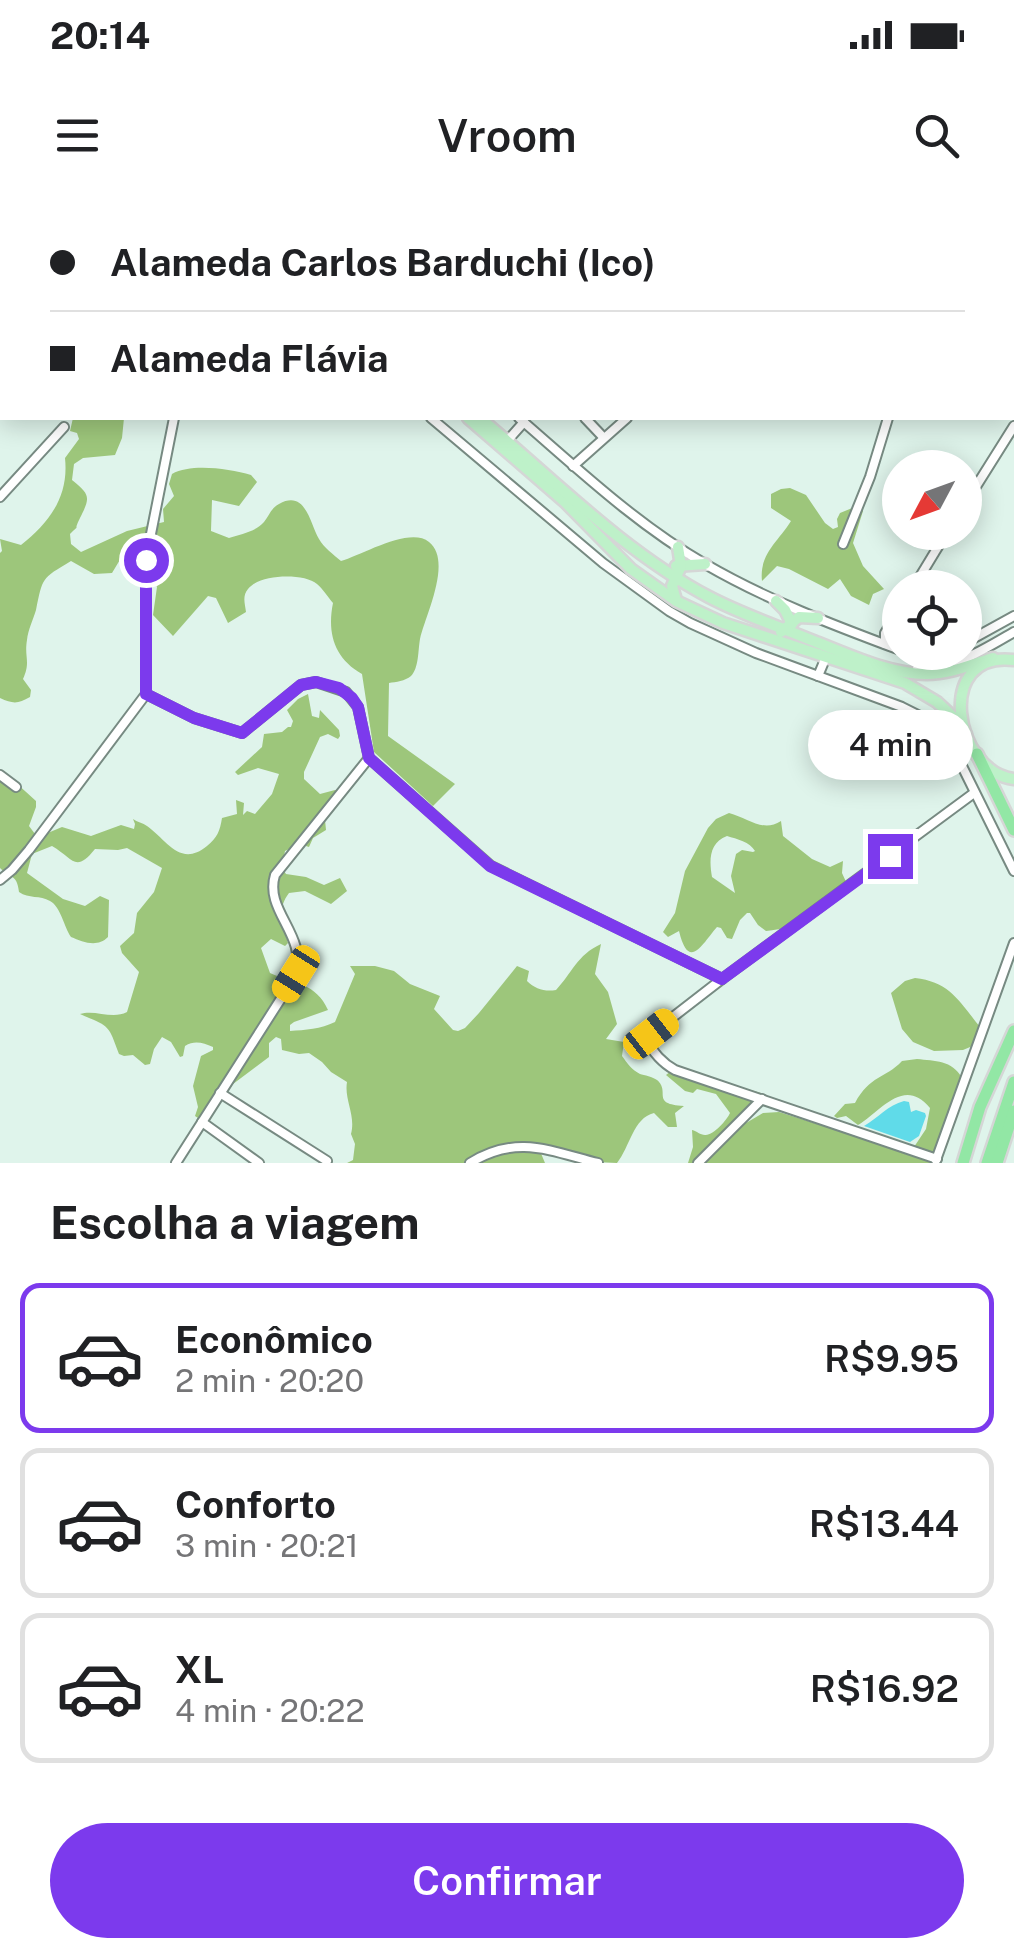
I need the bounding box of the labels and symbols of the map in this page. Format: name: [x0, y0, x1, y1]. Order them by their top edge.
north arrow: [882, 450, 982, 550]
route start: [124, 538, 169, 583]
callout: 4 min: [808, 711, 972, 781]
route end: [868, 834, 913, 879]
car: [267, 941, 325, 1007]
car: [618, 1004, 684, 1064]

